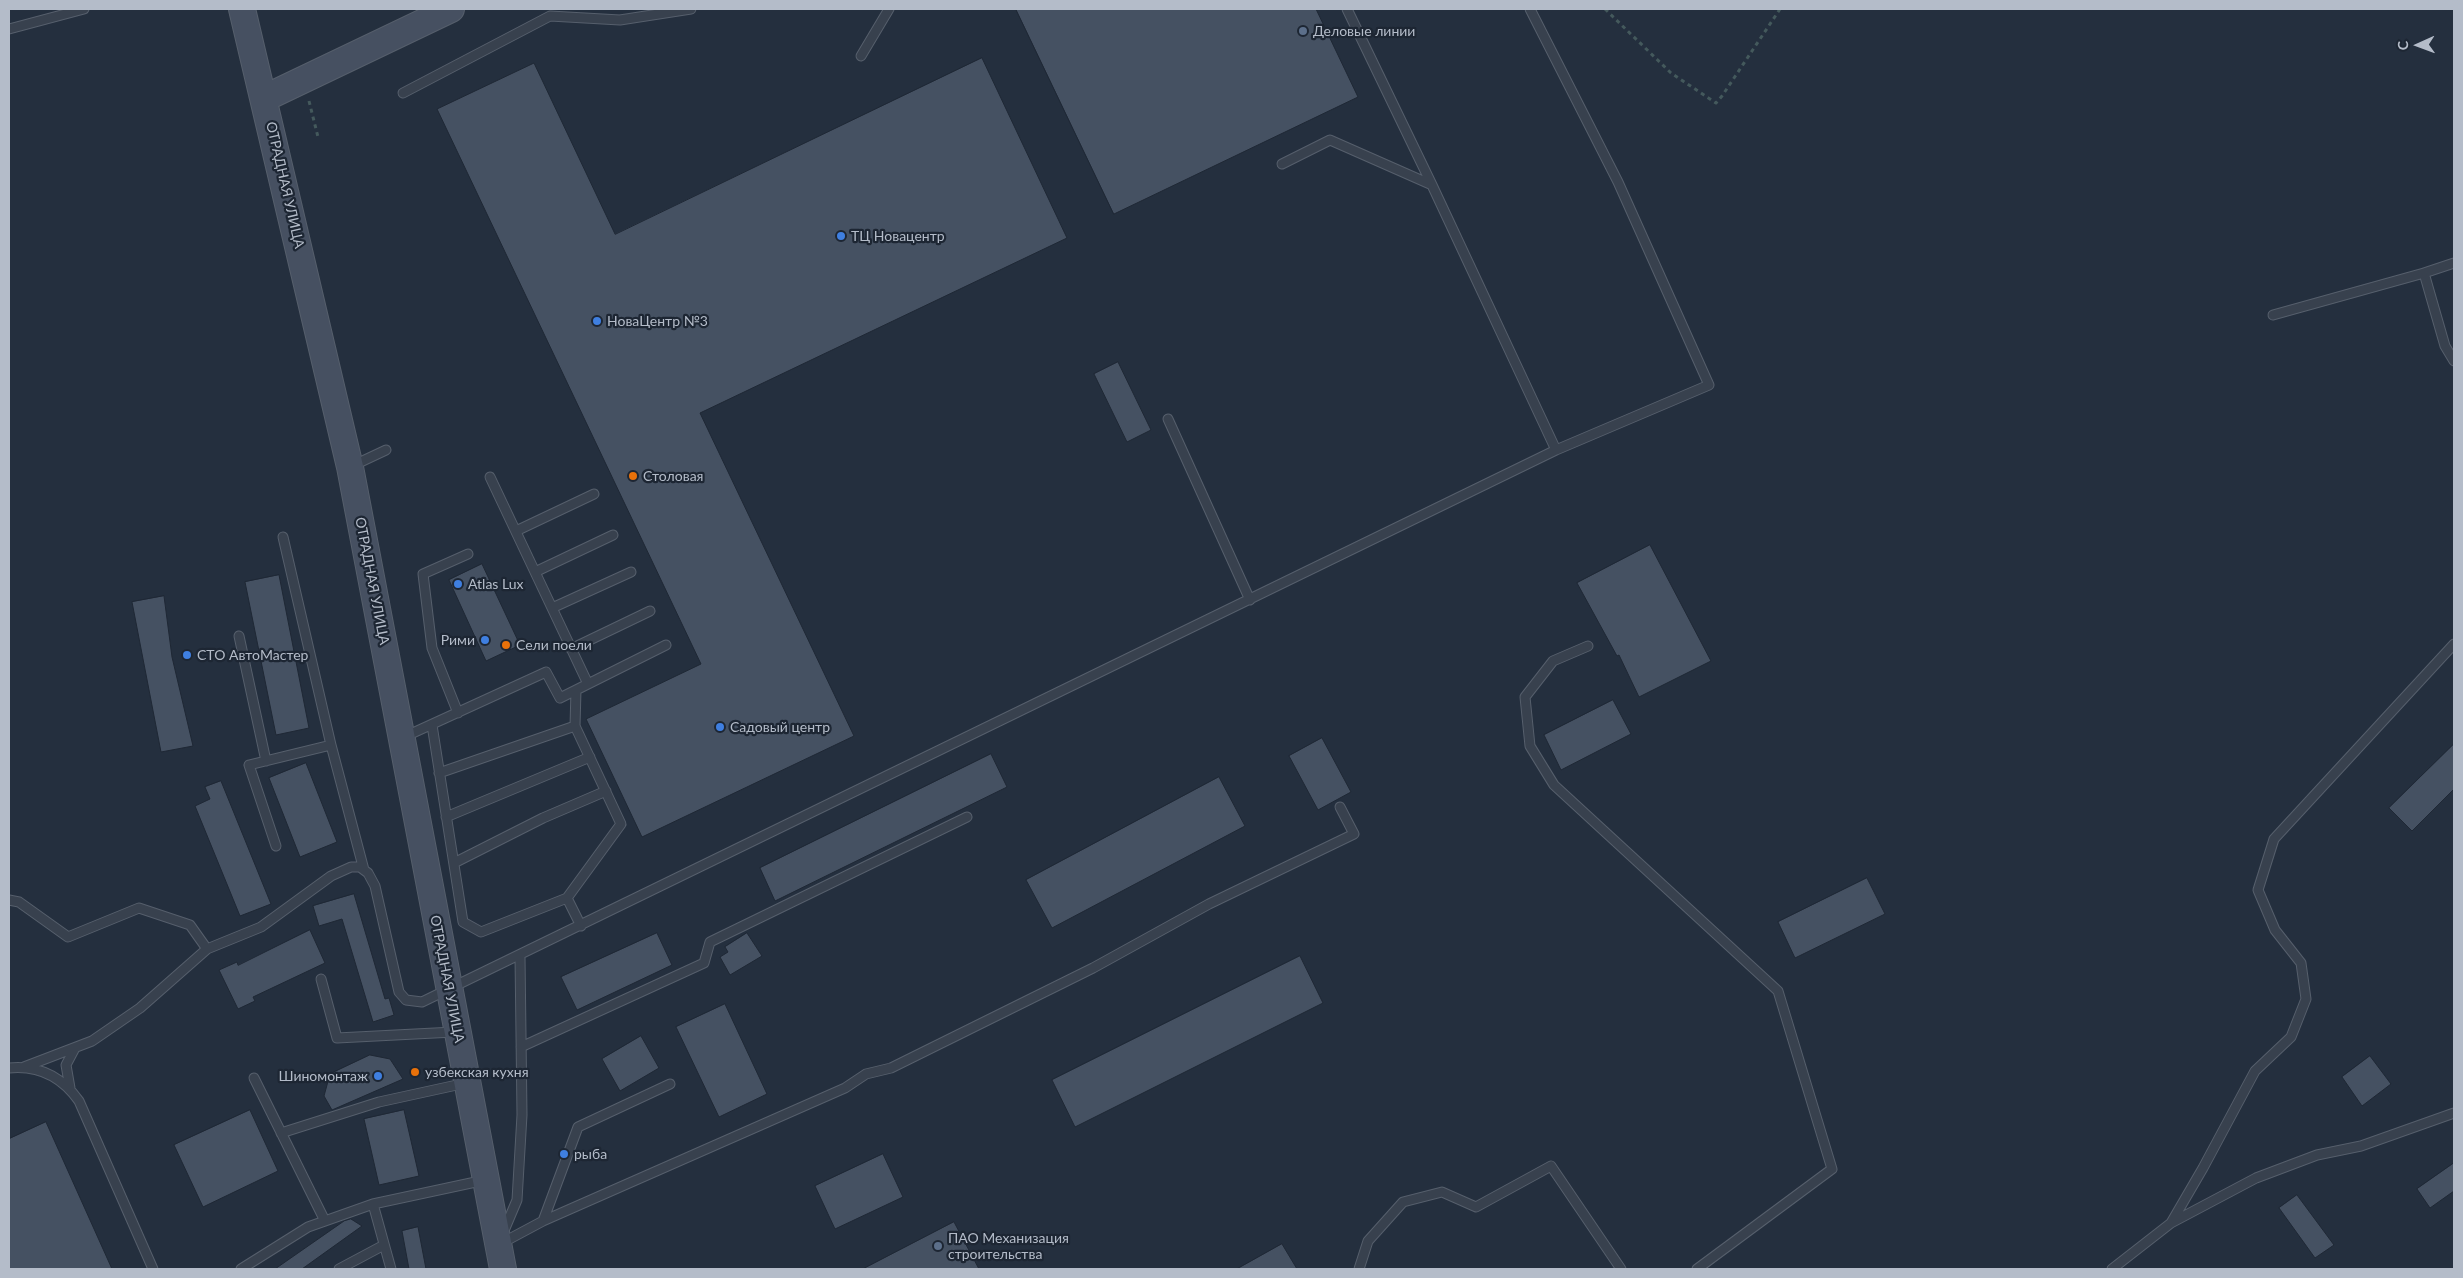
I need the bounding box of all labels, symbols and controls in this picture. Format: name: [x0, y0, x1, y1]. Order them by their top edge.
north arrow: [2393, 20, 2443, 70]
place label: Деловые линии: [1313, 23, 1415, 39]
marker: Деловые линии: [1297, 25, 1309, 37]
text: С: [2394, 41, 2411, 50]
street label: ОТРАДНАЯ УЛИЦА: [262, 120, 308, 250]
place label: ТЦ Новацентр: [851, 228, 945, 244]
marker: ТЦ Новацентр: [835, 230, 847, 242]
place label: НоваЦентр №3: [607, 313, 708, 329]
marker: НоваЦентр №3: [591, 315, 603, 327]
place label: Столовая: [643, 468, 704, 484]
marker: Столовая: [627, 470, 639, 482]
street label: ОТРАДНАЯ УЛИЦА: [351, 516, 393, 646]
place label: Atlas Lux: [468, 576, 524, 592]
marker: Atlas Lux: [452, 578, 464, 590]
place label: Рими: [441, 632, 475, 648]
marker: Рими: [479, 634, 491, 646]
place label: Сели поели: [516, 637, 592, 653]
marker: Сели поели: [500, 639, 512, 651]
place label: СТО АвтоМастер: [197, 647, 308, 663]
marker: СТО АвтоМастер: [181, 649, 193, 661]
place label: Садовый центр: [730, 719, 830, 735]
marker: Садовый центр: [714, 721, 726, 733]
street label: ОТРАДНАЯ УЛИЦА: [426, 914, 468, 1044]
place label: узбекская кухня: [425, 1064, 529, 1080]
marker: узбекская кухня: [409, 1066, 421, 1078]
place label: Шиномонтаж: [278, 1068, 368, 1084]
marker: Шиномонтаж: [372, 1070, 384, 1082]
place label: рыба: [574, 1146, 607, 1162]
marker: рыба: [558, 1148, 570, 1160]
place label: ПАО Механизация строительства: [948, 1230, 1069, 1262]
marker: ПАО Механизация строительства: [932, 1240, 944, 1252]

